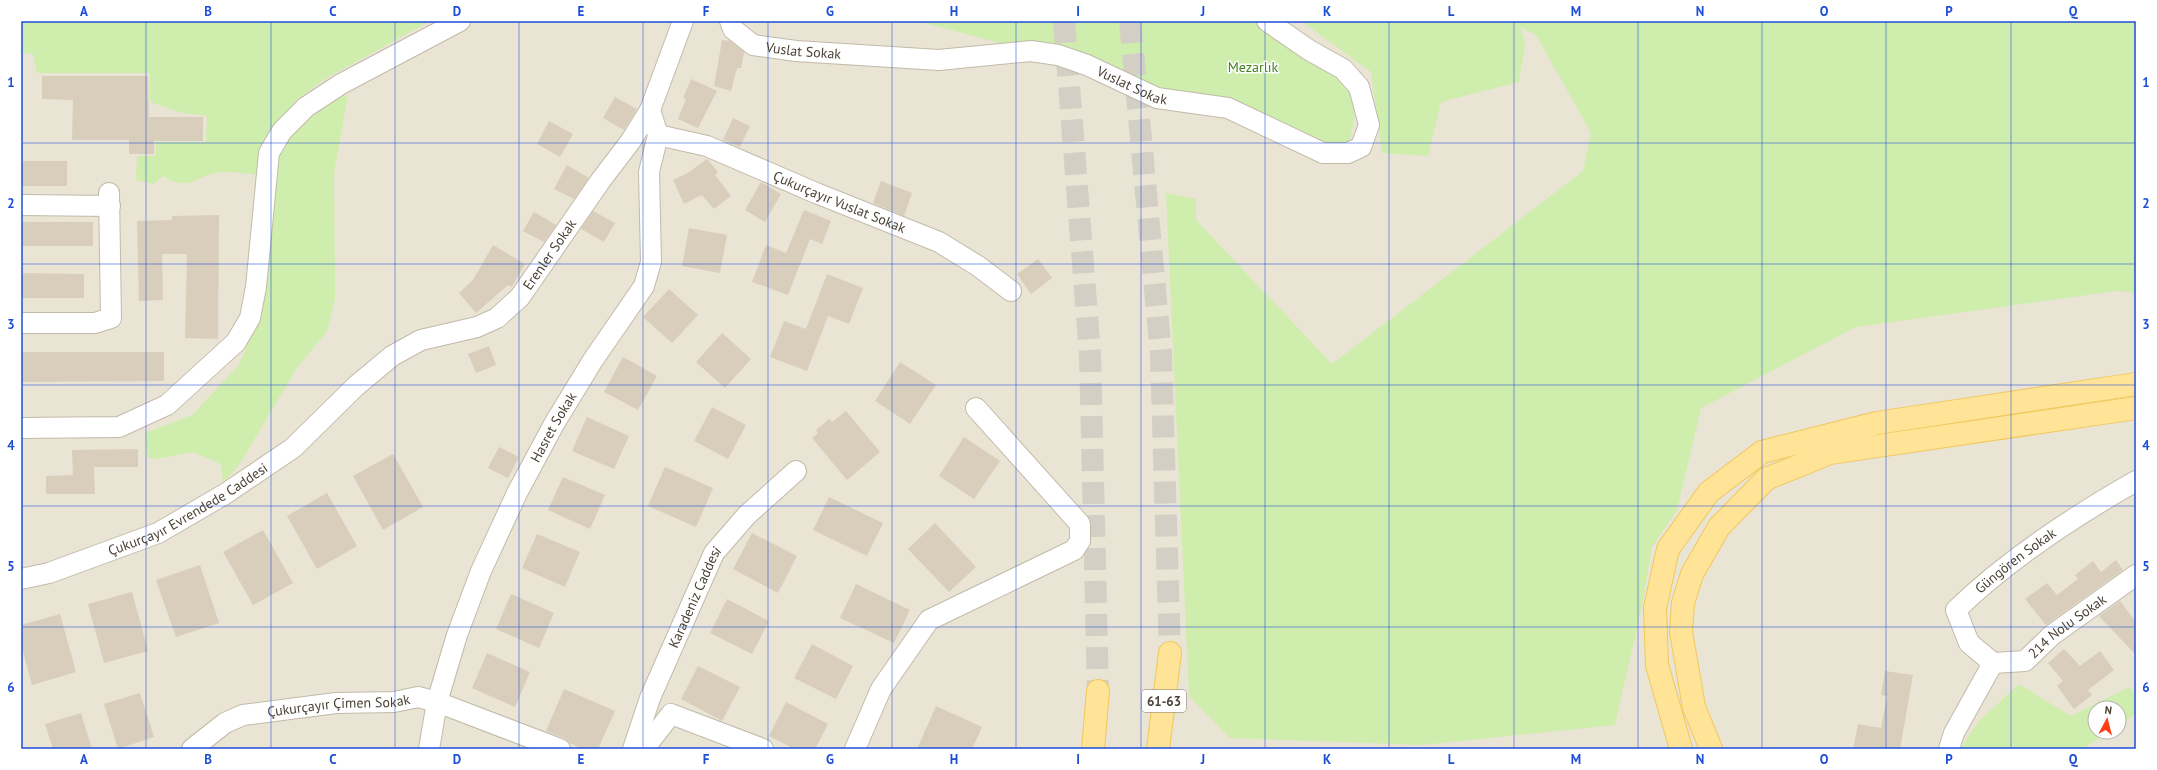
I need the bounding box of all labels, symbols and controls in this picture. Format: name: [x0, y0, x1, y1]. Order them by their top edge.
text: A: [80, 3, 88, 20]
text: B: [204, 3, 212, 20]
text: C: [329, 3, 337, 20]
text: D: [453, 3, 461, 20]
text: E: [578, 3, 585, 20]
text: F: [703, 3, 710, 20]
text: G: [826, 3, 834, 20]
text: H: [950, 3, 958, 20]
text: I: [1076, 3, 1080, 20]
text: J: [1200, 3, 1205, 20]
text: K: [1323, 3, 1331, 20]
text: L: [1448, 3, 1455, 20]
text: M: [1571, 3, 1581, 20]
text: N: [1696, 3, 1704, 20]
text: O: [1820, 3, 1829, 20]
text: P: [1945, 3, 1953, 20]
text: Q: [2069, 3, 2079, 20]
street label: Vuslat Sokak: [764, 38, 842, 63]
park label: Mezarlık: [1228, 58, 1279, 76]
street label: Vuslat Sokak: [1093, 62, 1169, 108]
text: 1: [7, 74, 15, 91]
text: 1: [2142, 74, 2150, 91]
street label: Çukurçayır Vuslat Sokak: [770, 167, 909, 237]
text: 2: [7, 195, 15, 212]
text: 2: [2142, 195, 2150, 212]
street label: Erenler Sokak: [519, 215, 580, 293]
text: 3: [7, 316, 15, 333]
text: 3: [2142, 316, 2150, 333]
street label: Hasret Sokak: [526, 388, 580, 465]
text: 4: [7, 437, 15, 454]
text: 4: [2142, 437, 2150, 454]
street label: Çukurçayır Evrendede Caddesi: [105, 459, 271, 560]
street label: Güngören Sokak: [1971, 524, 2060, 597]
street label: Karadeniz Caddesi: [664, 542, 725, 651]
text: 5: [7, 558, 15, 575]
text: 5: [2142, 558, 2150, 575]
street label: 214 Nolu Sokak: [2024, 590, 2110, 662]
text: 6: [7, 679, 15, 696]
text: 6: [2142, 679, 2150, 696]
street label: Çukurçayır Çimen Sokak: [266, 690, 412, 721]
road number: 61-63: [1142, 690, 1186, 712]
north arrow: [2087, 700, 2127, 740]
text: N: [2104, 703, 2113, 717]
text: A: [80, 751, 88, 768]
text: B: [204, 751, 212, 768]
text: C: [329, 751, 337, 768]
text: D: [453, 751, 461, 768]
text: E: [578, 751, 585, 768]
text: F: [703, 751, 710, 768]
text: G: [826, 751, 834, 768]
text: H: [950, 751, 958, 768]
text: I: [1076, 751, 1080, 768]
text: J: [1200, 751, 1205, 768]
text: K: [1323, 751, 1331, 768]
text: L: [1448, 751, 1455, 768]
text: M: [1571, 751, 1581, 768]
text: N: [1696, 751, 1704, 768]
text: O: [1820, 751, 1829, 768]
text: P: [1945, 751, 1953, 768]
text: Q: [2069, 751, 2079, 768]

